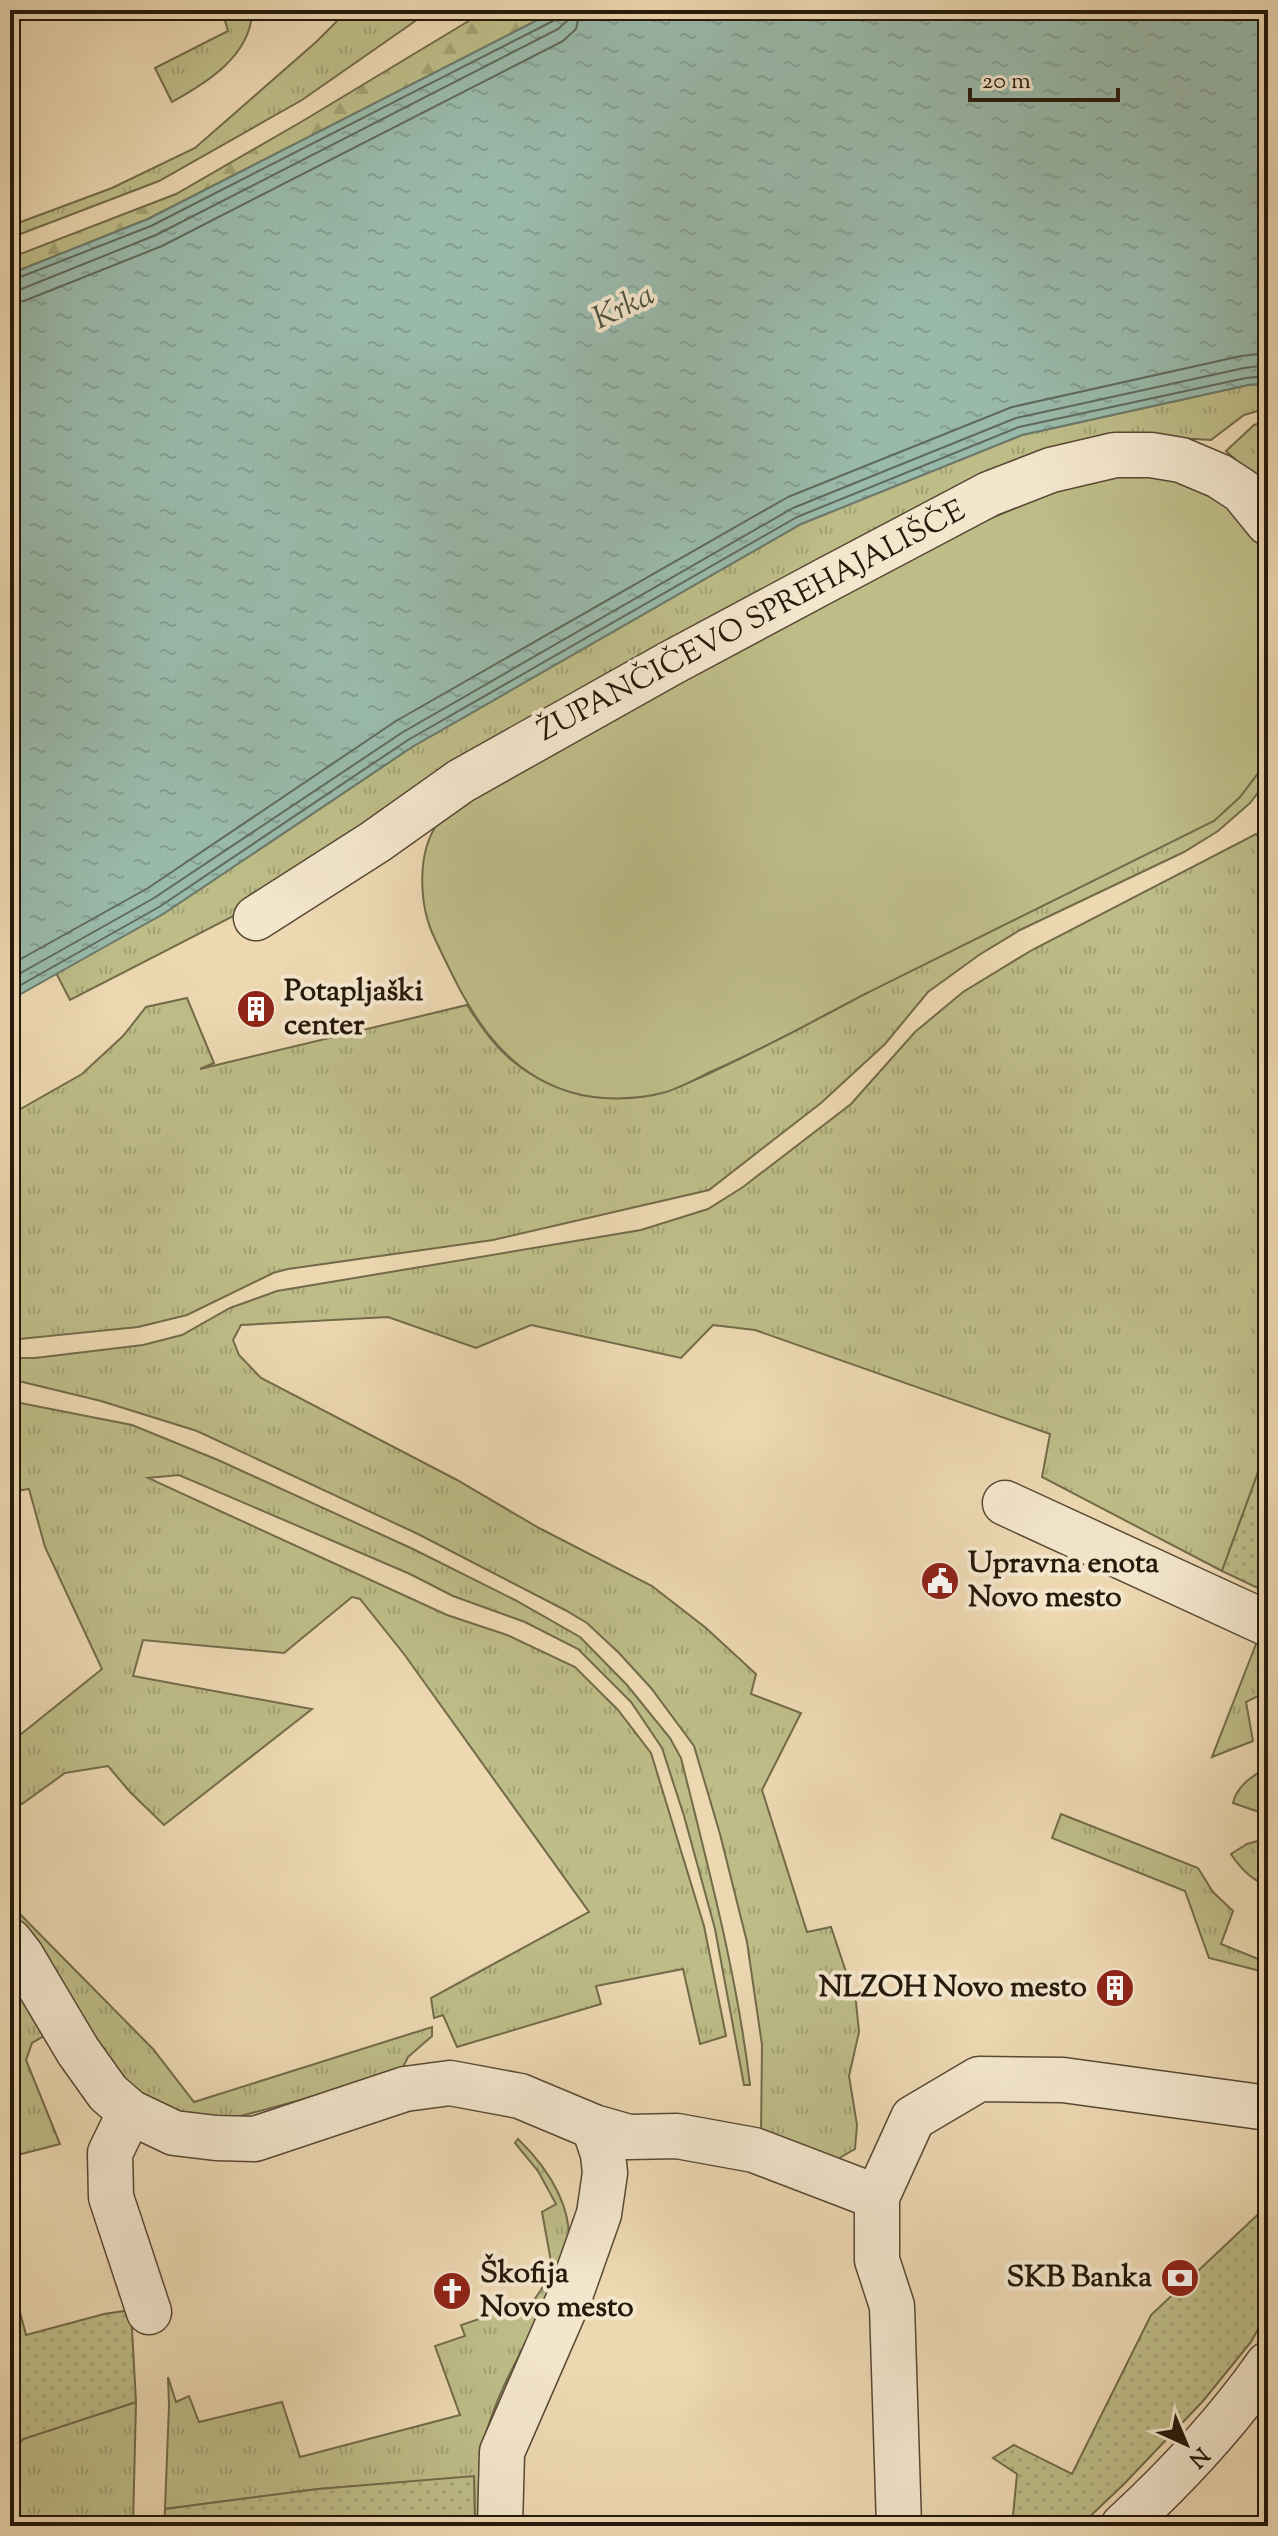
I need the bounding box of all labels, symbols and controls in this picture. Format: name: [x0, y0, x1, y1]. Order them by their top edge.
scale bar: [970, 52, 1118, 102]
text: 20 m: [982, 65, 1031, 99]
water label: Krka: [585, 273, 663, 343]
street label: ŽUPANČIČEVO SPREHAJALIŠČE: [530, 491, 974, 753]
place label: Potapljaški center: [284, 971, 424, 1048]
building icon: Potapljaški center: [235, 988, 277, 1030]
place label: Upravna enota Novo mesto: [968, 1543, 1159, 1620]
public building icon: Upravna enota Novo mesto: [919, 1560, 961, 1602]
place label: NLZOH Novo mesto: [819, 1967, 1087, 2010]
building icon: NLZOH Novo mesto: [1094, 1967, 1136, 2009]
place label: Škofija Novo mesto: [480, 2253, 634, 2330]
place label: SKB Banka: [1006, 2257, 1152, 2300]
bank icon: SKB Banka: [1159, 2257, 1201, 2299]
church icon: Škofija Novo mesto: [431, 2270, 473, 2312]
north arrow: [1146, 2404, 1226, 2484]
text: N: [1180, 2439, 1215, 2474]

